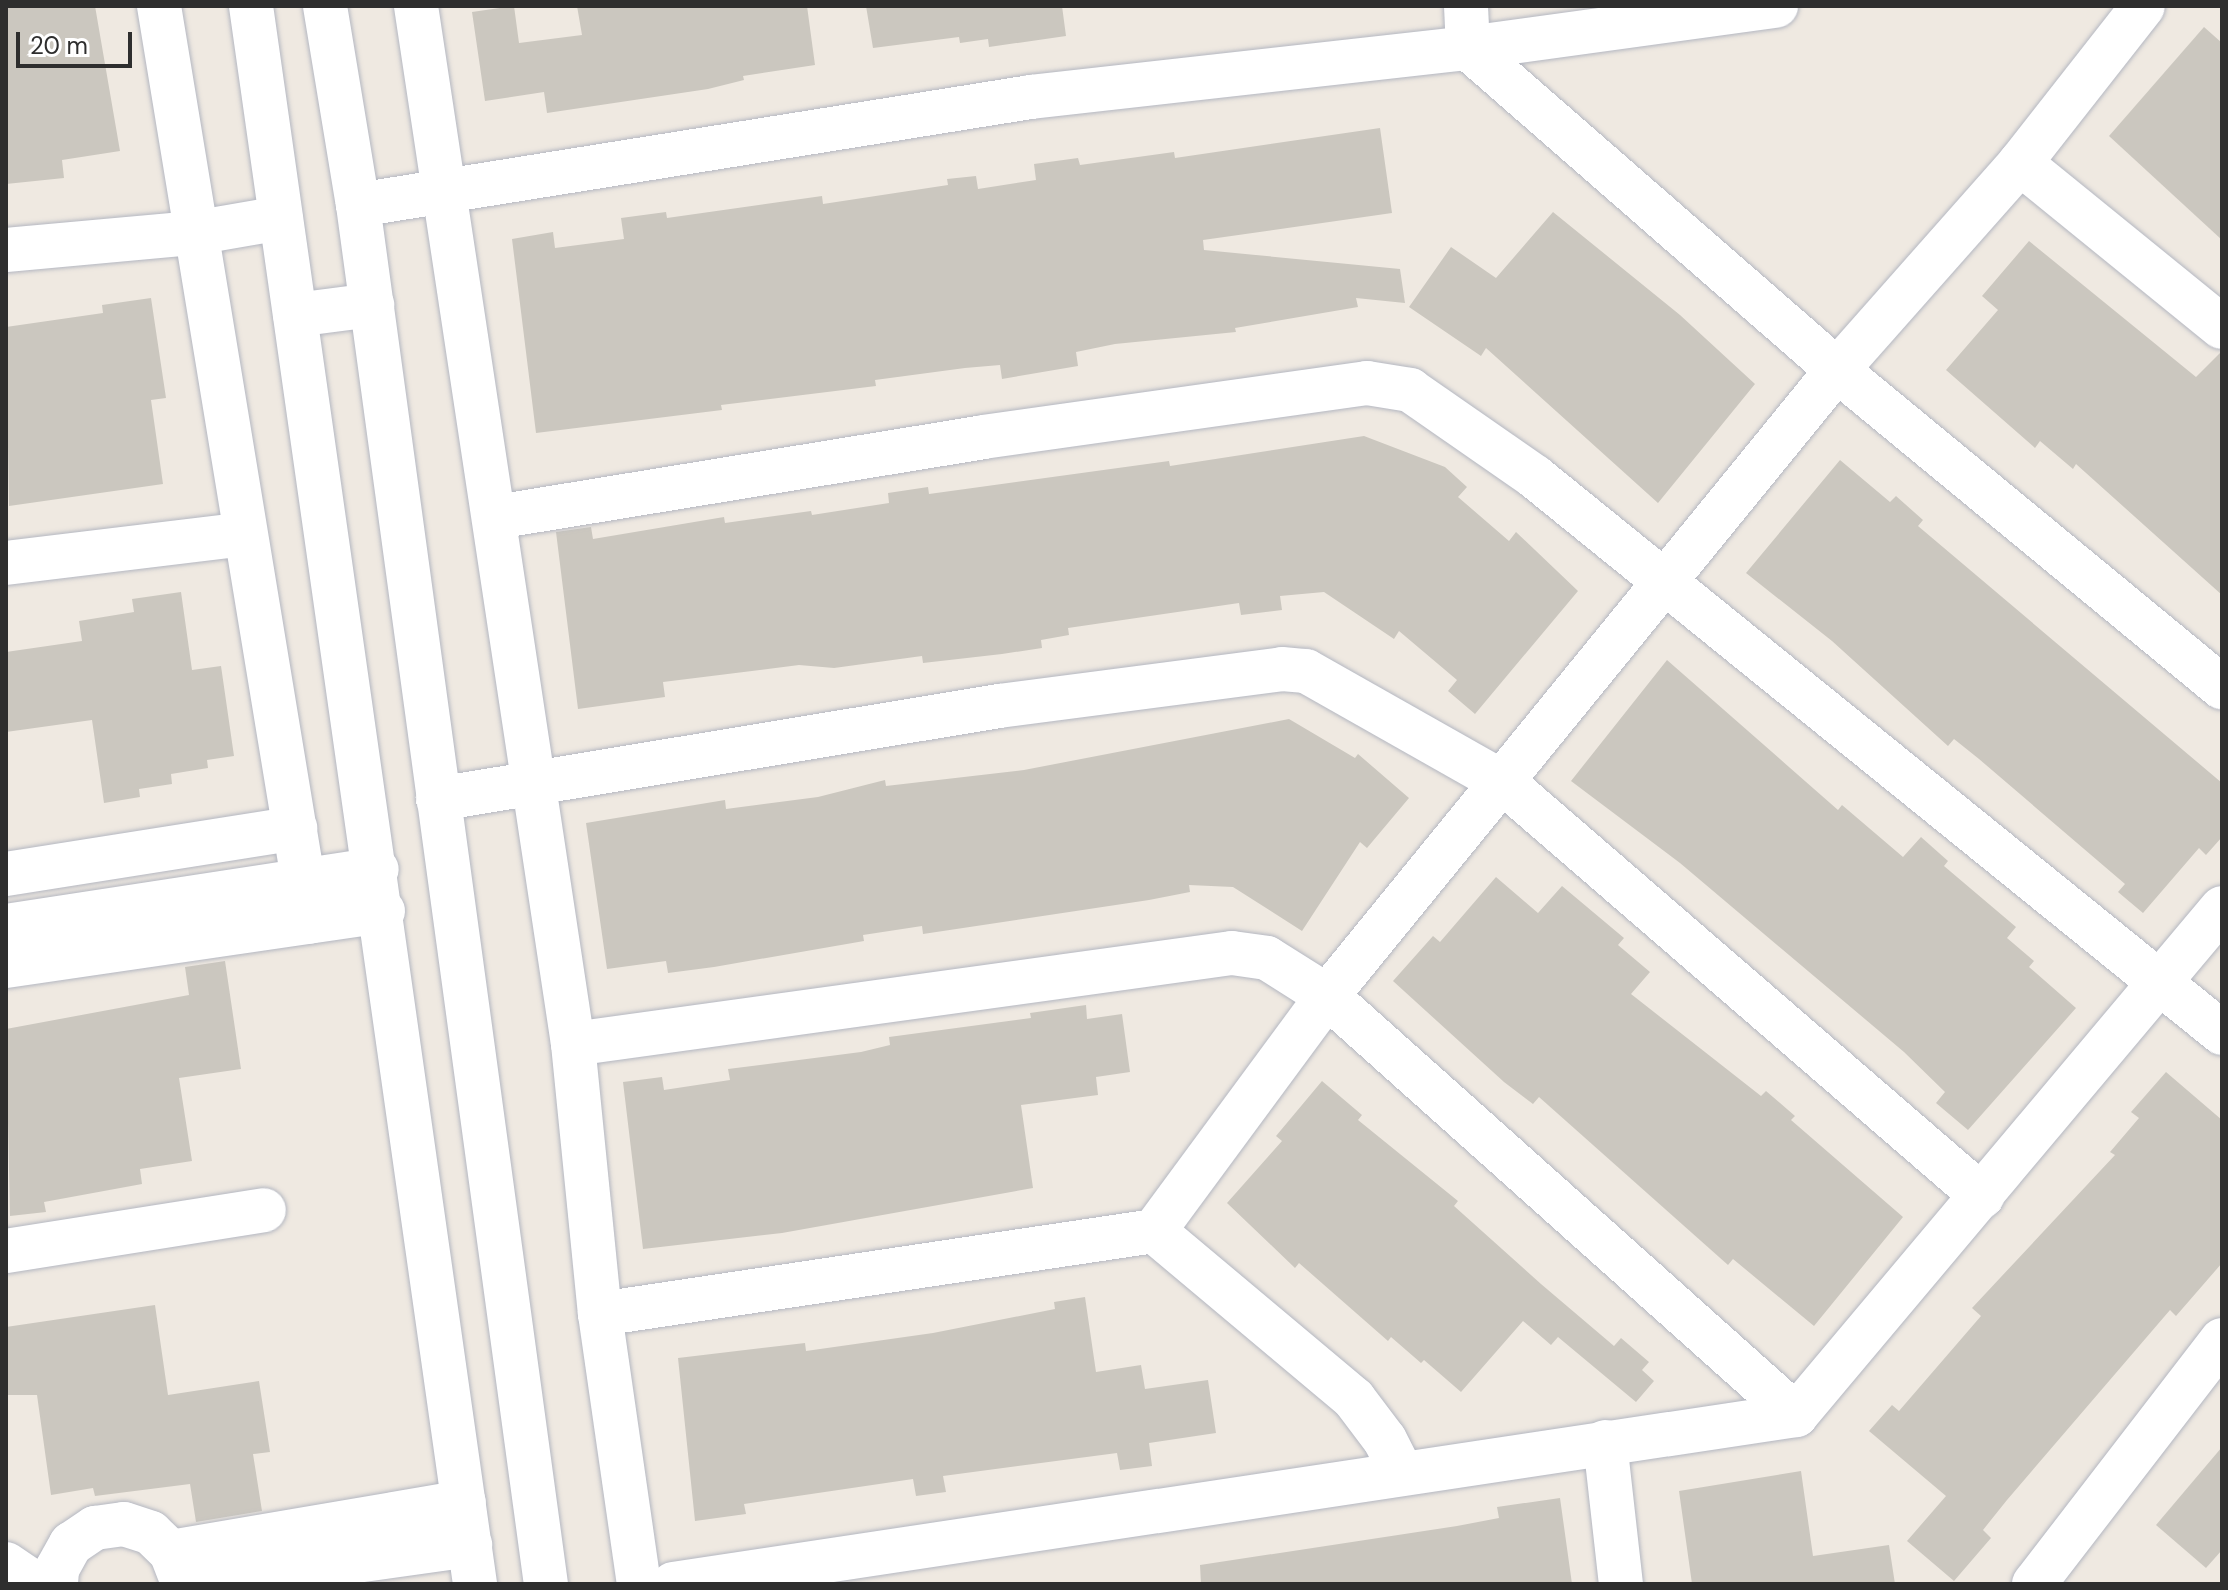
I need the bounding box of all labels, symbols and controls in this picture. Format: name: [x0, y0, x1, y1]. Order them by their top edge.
scale bar: [20, 16, 136, 66]
text: 20 m: [30, 30, 88, 61]

